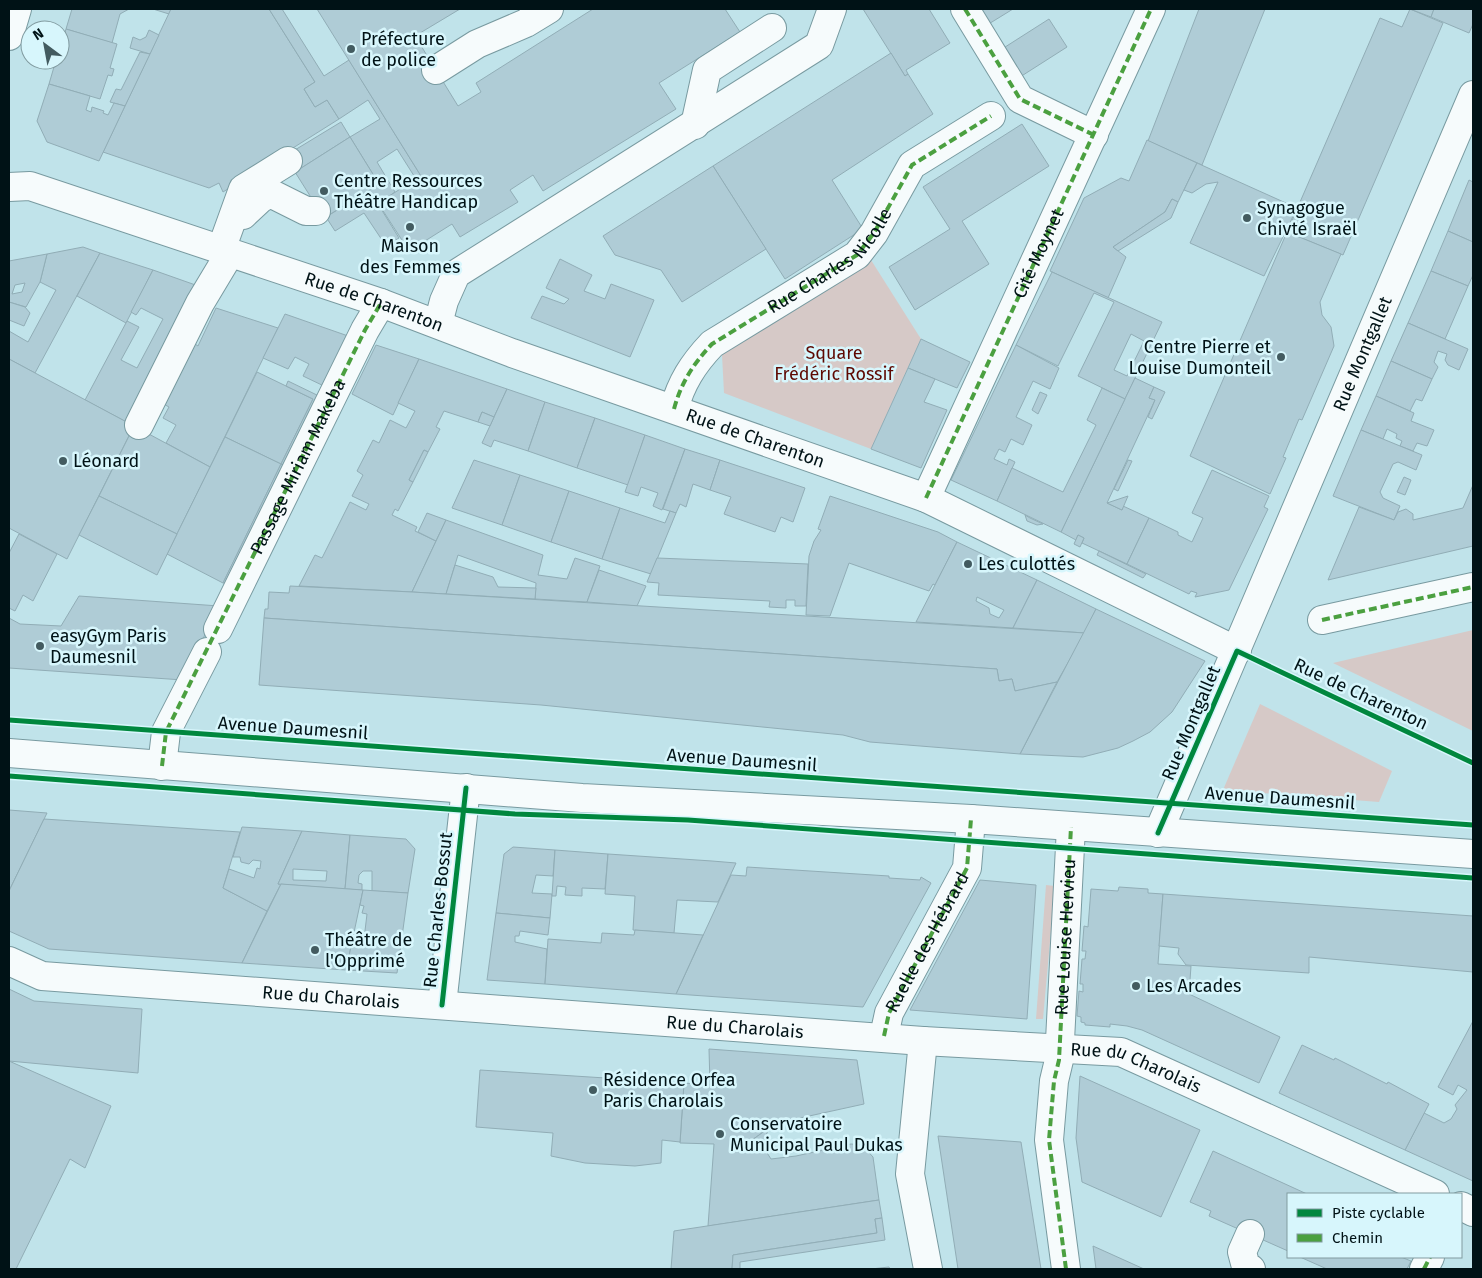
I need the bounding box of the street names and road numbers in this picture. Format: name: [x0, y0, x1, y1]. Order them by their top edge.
street label: Rue Charles Nicolle: [763, 204, 897, 318]
street label: Cité Moynet: [1008, 205, 1069, 302]
street label: Rue de Charenton: [302, 267, 446, 337]
street label: Rue Montgallet: [1328, 293, 1397, 415]
street label: Passage Miriam Makeba: [245, 375, 350, 558]
street label: Rue de Charenton: [683, 404, 828, 473]
street label: Rue de Charenton: [1290, 653, 1432, 735]
street label: Rue Montgallet: [1157, 662, 1225, 784]
street label: Avenue Daumesnil: [217, 712, 369, 744]
street label: Avenue Daumesnil: [666, 744, 818, 776]
street label: Avenue Daumesnil: [1204, 782, 1356, 814]
street label: Rue Charles Bossut: [419, 831, 457, 989]
street label: Rue Louise Hervieu: [1050, 858, 1080, 1016]
street label: Ruelle des Hébrard: [880, 868, 974, 1016]
street label: Rue du Charolais: [262, 981, 400, 1013]
street label: Rue du Charolais: [665, 1011, 804, 1043]
street label: Rue du Charolais: [1070, 1038, 1205, 1098]

